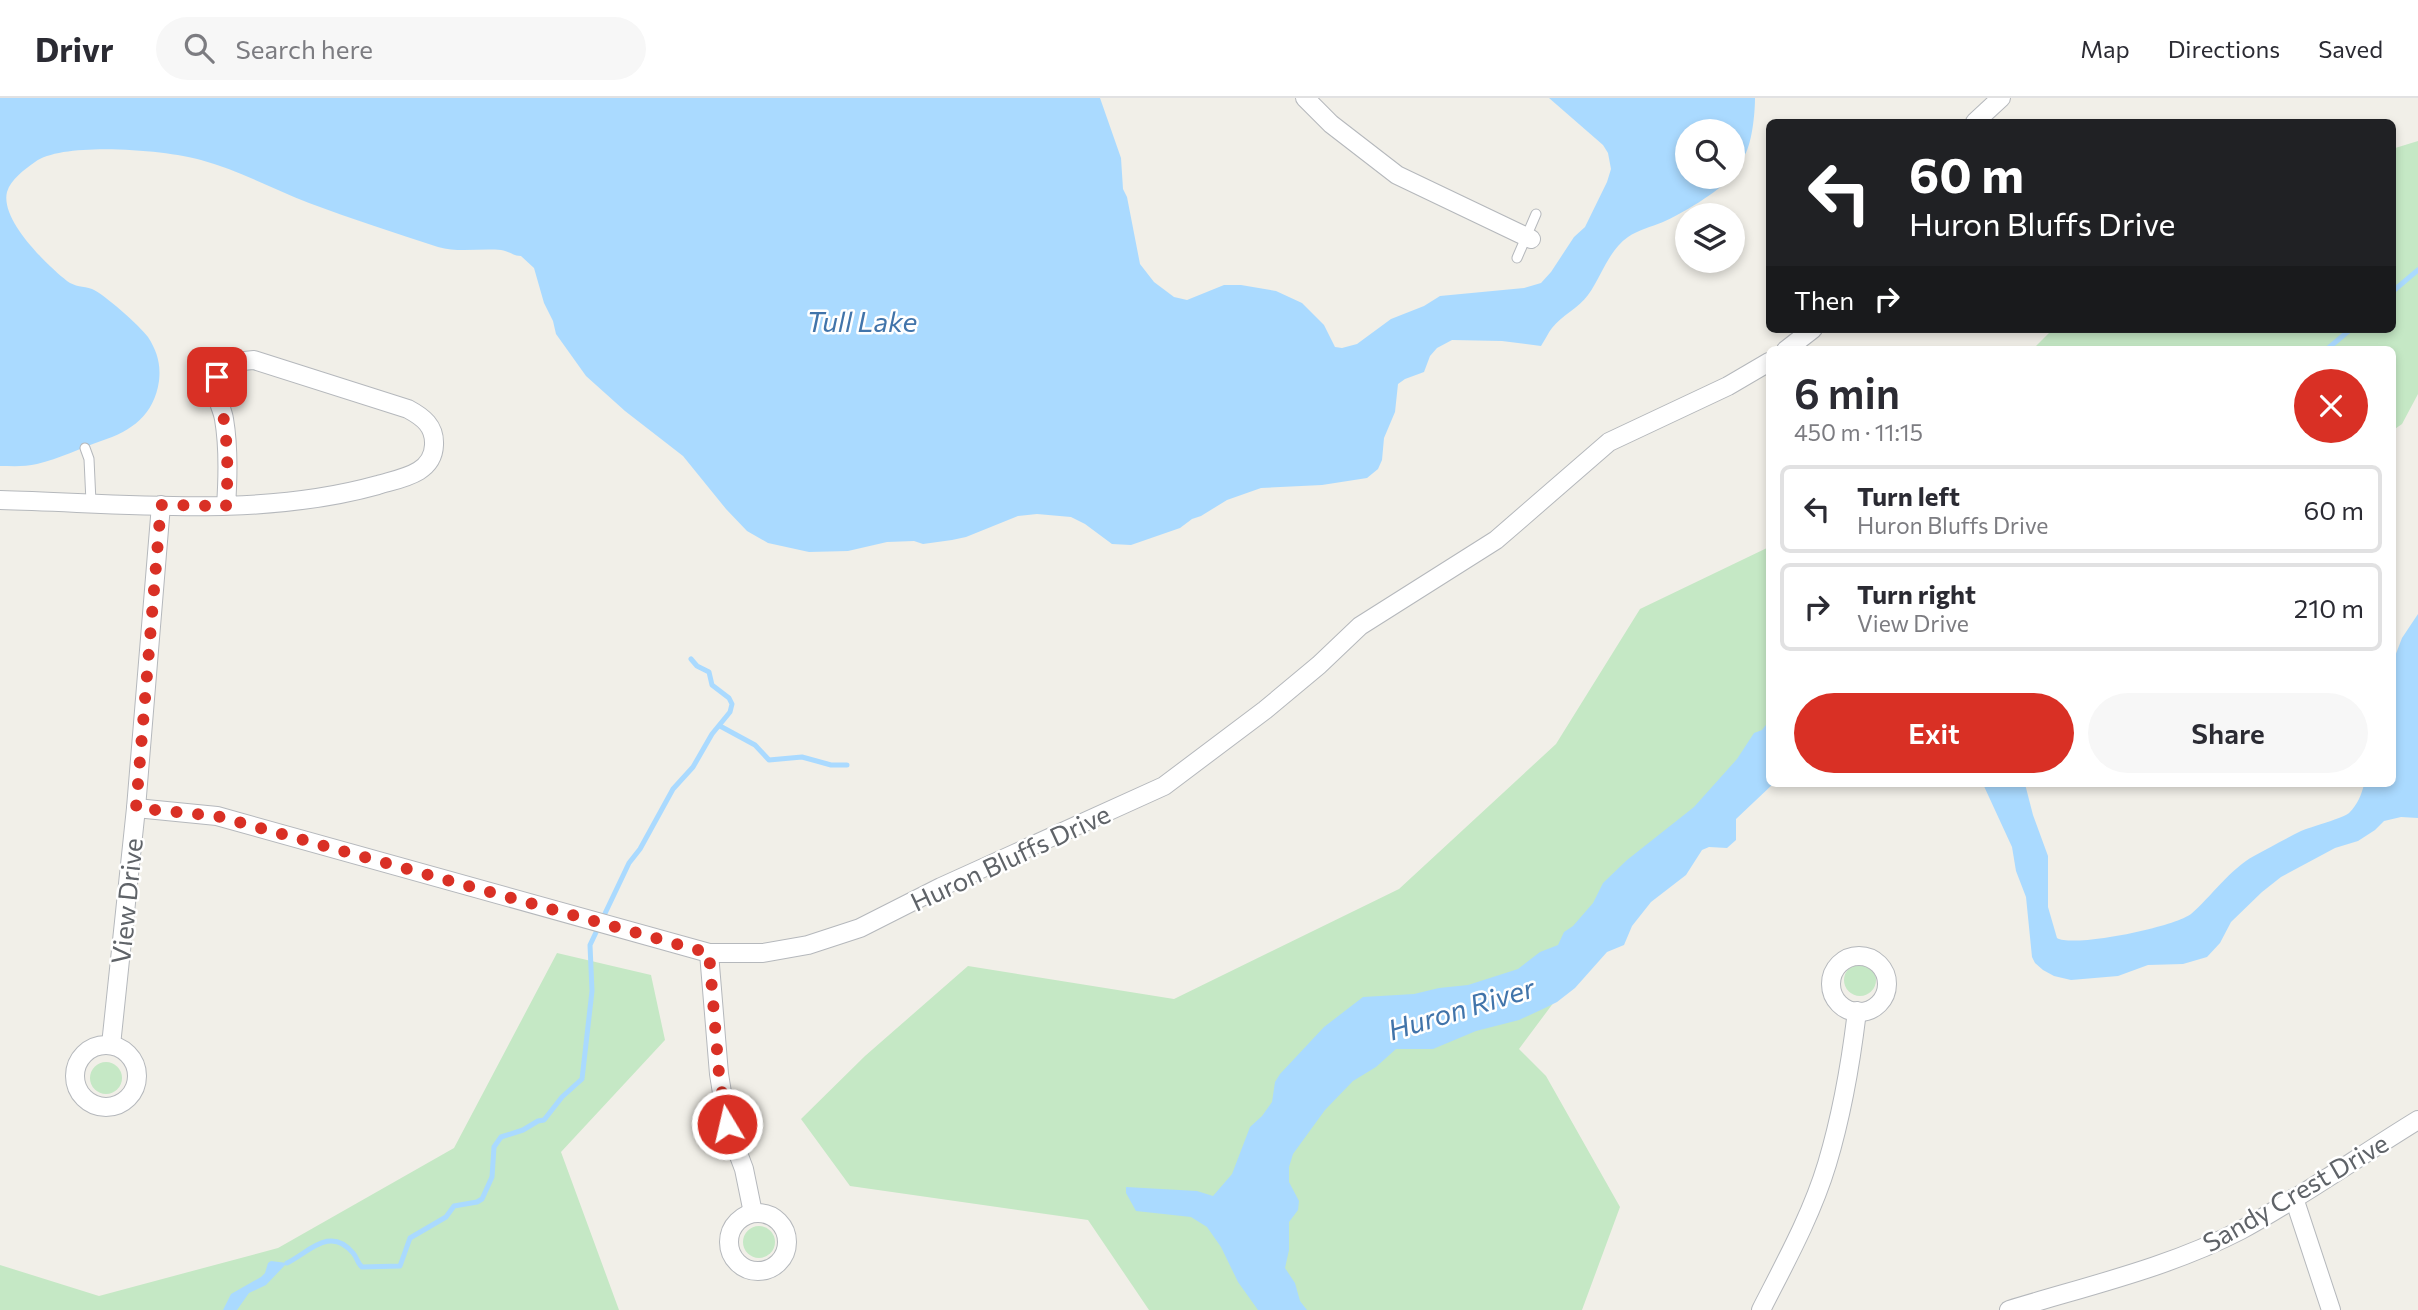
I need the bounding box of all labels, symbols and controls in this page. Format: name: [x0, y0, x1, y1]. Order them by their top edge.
search box: [156, 17, 646, 80]
text: Drivr: [35, 28, 114, 69]
icon: search: [180, 29, 218, 67]
text: Search here: [236, 33, 373, 64]
text: Map: [2080, 34, 2130, 63]
text: Directions: [2168, 34, 2280, 63]
text: Saved: [2318, 34, 2383, 63]
map controls: [1675, 119, 1745, 273]
button: search: [1675, 119, 1745, 189]
text: 60 m: [1909, 143, 2024, 203]
icon: left: [1794, 147, 1885, 238]
button: layers: [1675, 203, 1745, 273]
text: Huron Bluffs Drive: [1909, 203, 2175, 243]
icon: right: [1868, 280, 1906, 318]
text: Then: [1794, 284, 1854, 315]
water label: Tull Lake: [807, 304, 918, 338]
pin: [187, 347, 247, 407]
icon: arrive: [198, 358, 236, 396]
text: 6 min: [1794, 366, 1900, 418]
button: close: [2294, 369, 2368, 443]
text: 450 m · 11:15: [1794, 418, 1923, 446]
text: Turn left: [1857, 480, 1960, 511]
icon: left: [1798, 490, 1836, 528]
text: 60 m: [2304, 494, 2364, 525]
text: Huron Bluffs Drive: [1857, 511, 2048, 539]
text: Turn right: [1857, 578, 1976, 609]
icon: right: [1798, 588, 1836, 626]
text: 210 m: [2294, 592, 2364, 623]
text: View Drive: [1857, 609, 1969, 637]
button: Exit: [1794, 693, 2074, 773]
button: Share: [2088, 693, 2368, 773]
street label: Huron Bluffs Drive: [905, 797, 1115, 917]
street label: View Drive: [104, 836, 148, 966]
water label: Huron River: [1384, 969, 1539, 1046]
position arrow: [690, 1087, 764, 1161]
street label: Sandy Crest Drive: [2197, 1126, 2393, 1258]

